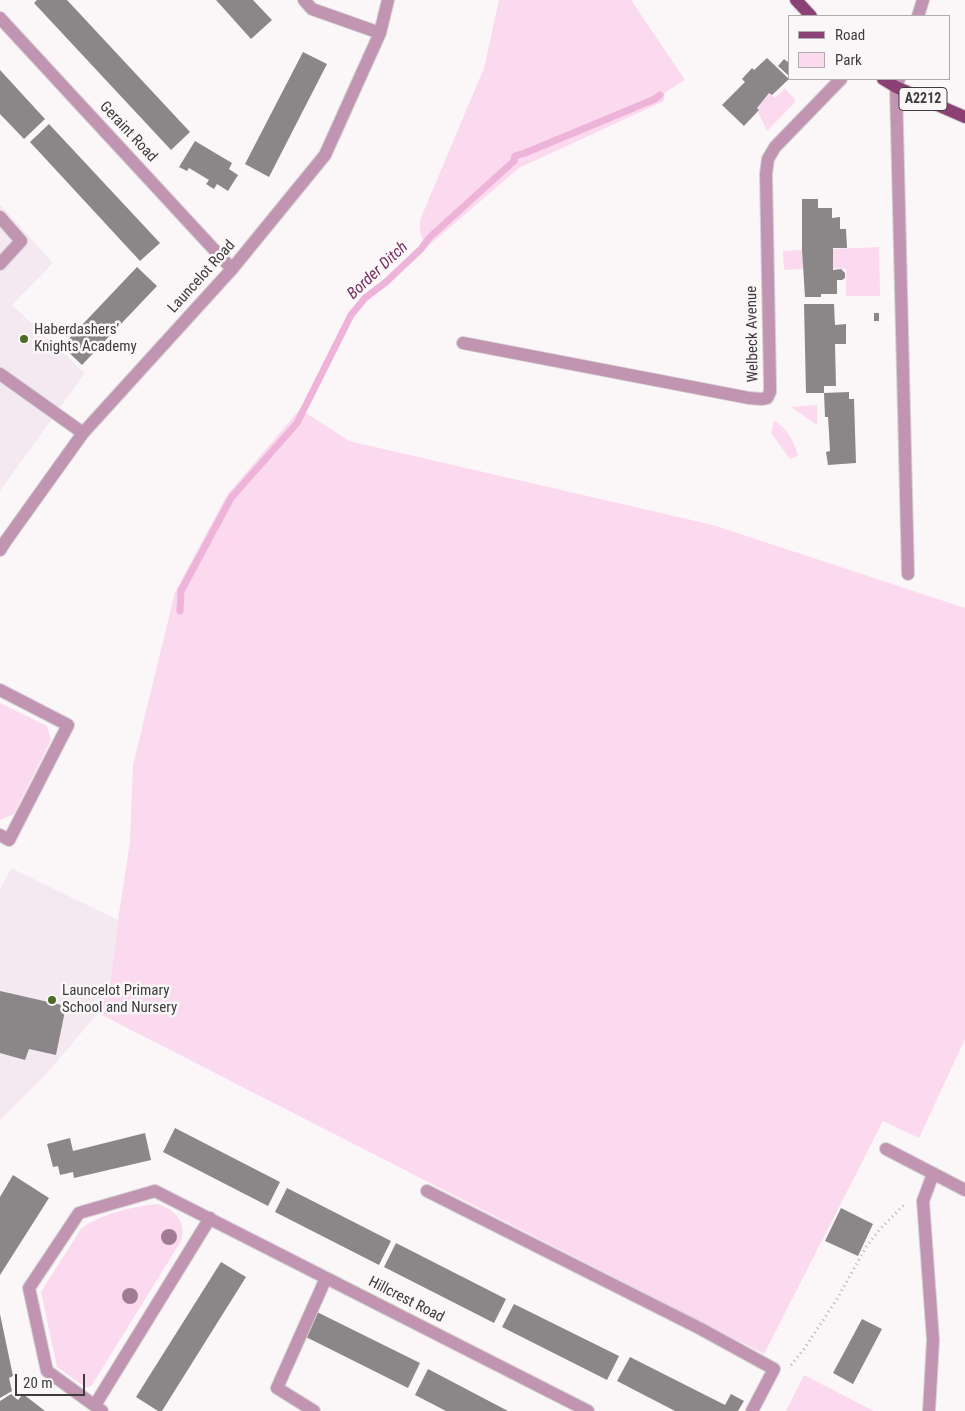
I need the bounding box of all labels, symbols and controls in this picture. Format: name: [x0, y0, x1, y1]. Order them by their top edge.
legend: [788, 15, 950, 80]
text: Road: [835, 26, 865, 44]
text: Park: [835, 51, 862, 69]
road number: A2212: [899, 88, 947, 110]
street label: Geraint Road: [95, 98, 161, 166]
street label: Launcelot Road: [165, 237, 239, 317]
water label: Border Ditch: [344, 238, 412, 304]
street label: Welbeck Avenue: [743, 286, 763, 382]
place label: Haberdashers' Knights Academy: [34, 321, 137, 356]
marker: Haberdashers' Knights Academy: [18, 333, 30, 345]
place label: Launcelot Primary School and Nursery: [62, 982, 177, 1017]
marker: Launcelot Primary School and Nursery: [46, 994, 58, 1006]
street label: Hillcrest Road: [365, 1273, 447, 1327]
scale bar: [18, 1364, 88, 1396]
text: 20 m: [23, 1374, 53, 1392]

